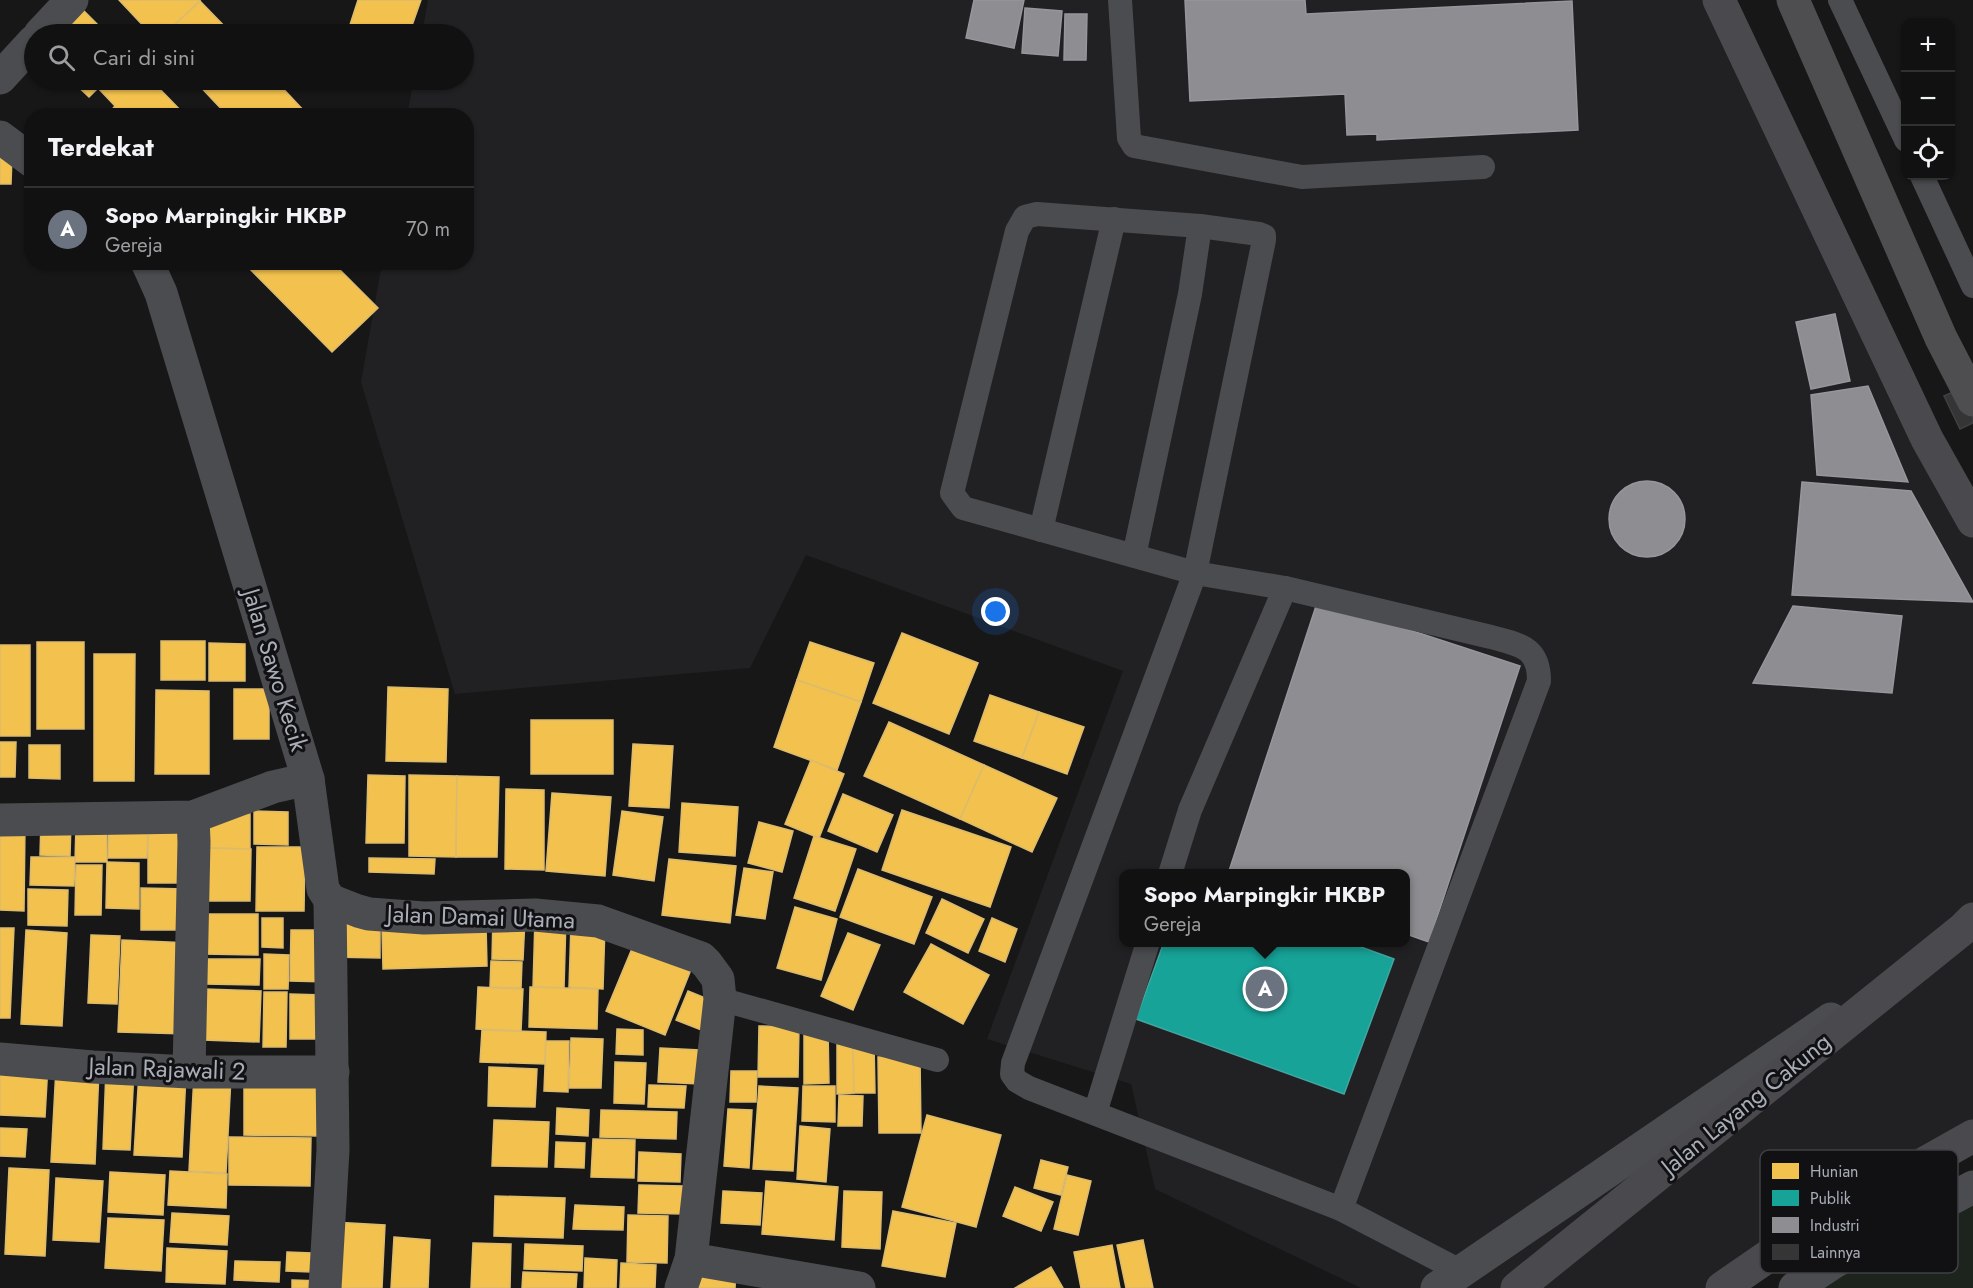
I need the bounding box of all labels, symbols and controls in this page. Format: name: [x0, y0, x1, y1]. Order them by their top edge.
map controls: [1901, 18, 1955, 180]
button: +: [1901, 18, 1955, 72]
search box: [24, 24, 474, 90]
icon: search: [45, 41, 78, 74]
text: Cari di sini: [93, 41, 195, 73]
button: −: [1901, 72, 1955, 126]
button: locate: [1901, 126, 1955, 180]
text: Terdekat: [48, 128, 154, 166]
text: Sopo Marpingkir HKBP: [105, 199, 347, 231]
text: A: [60, 215, 75, 244]
text: 70 m: [406, 215, 450, 244]
text: Gereja: [105, 231, 162, 260]
street label: Jalan Sawo Kecik: [233, 581, 317, 756]
your location: [981, 597, 1010, 626]
popup: [1119, 869, 1410, 947]
text: Sopo Marpingkir HKBP: [1144, 878, 1385, 910]
street label: Jalan Damai Utama: [383, 896, 576, 937]
text: Gereja: [1144, 910, 1201, 939]
pin: A: [1246, 966, 1284, 1012]
street label: Jalan Layang Cakung: [1651, 1024, 1838, 1185]
street label: Jalan Rajawali 2: [85, 1048, 246, 1089]
legend: [1760, 1150, 1958, 1273]
text: Hunian: [1810, 1160, 1859, 1183]
text: Publik: [1810, 1187, 1852, 1210]
text: Industri: [1810, 1214, 1860, 1237]
text: Lainnya: [1810, 1241, 1861, 1264]

